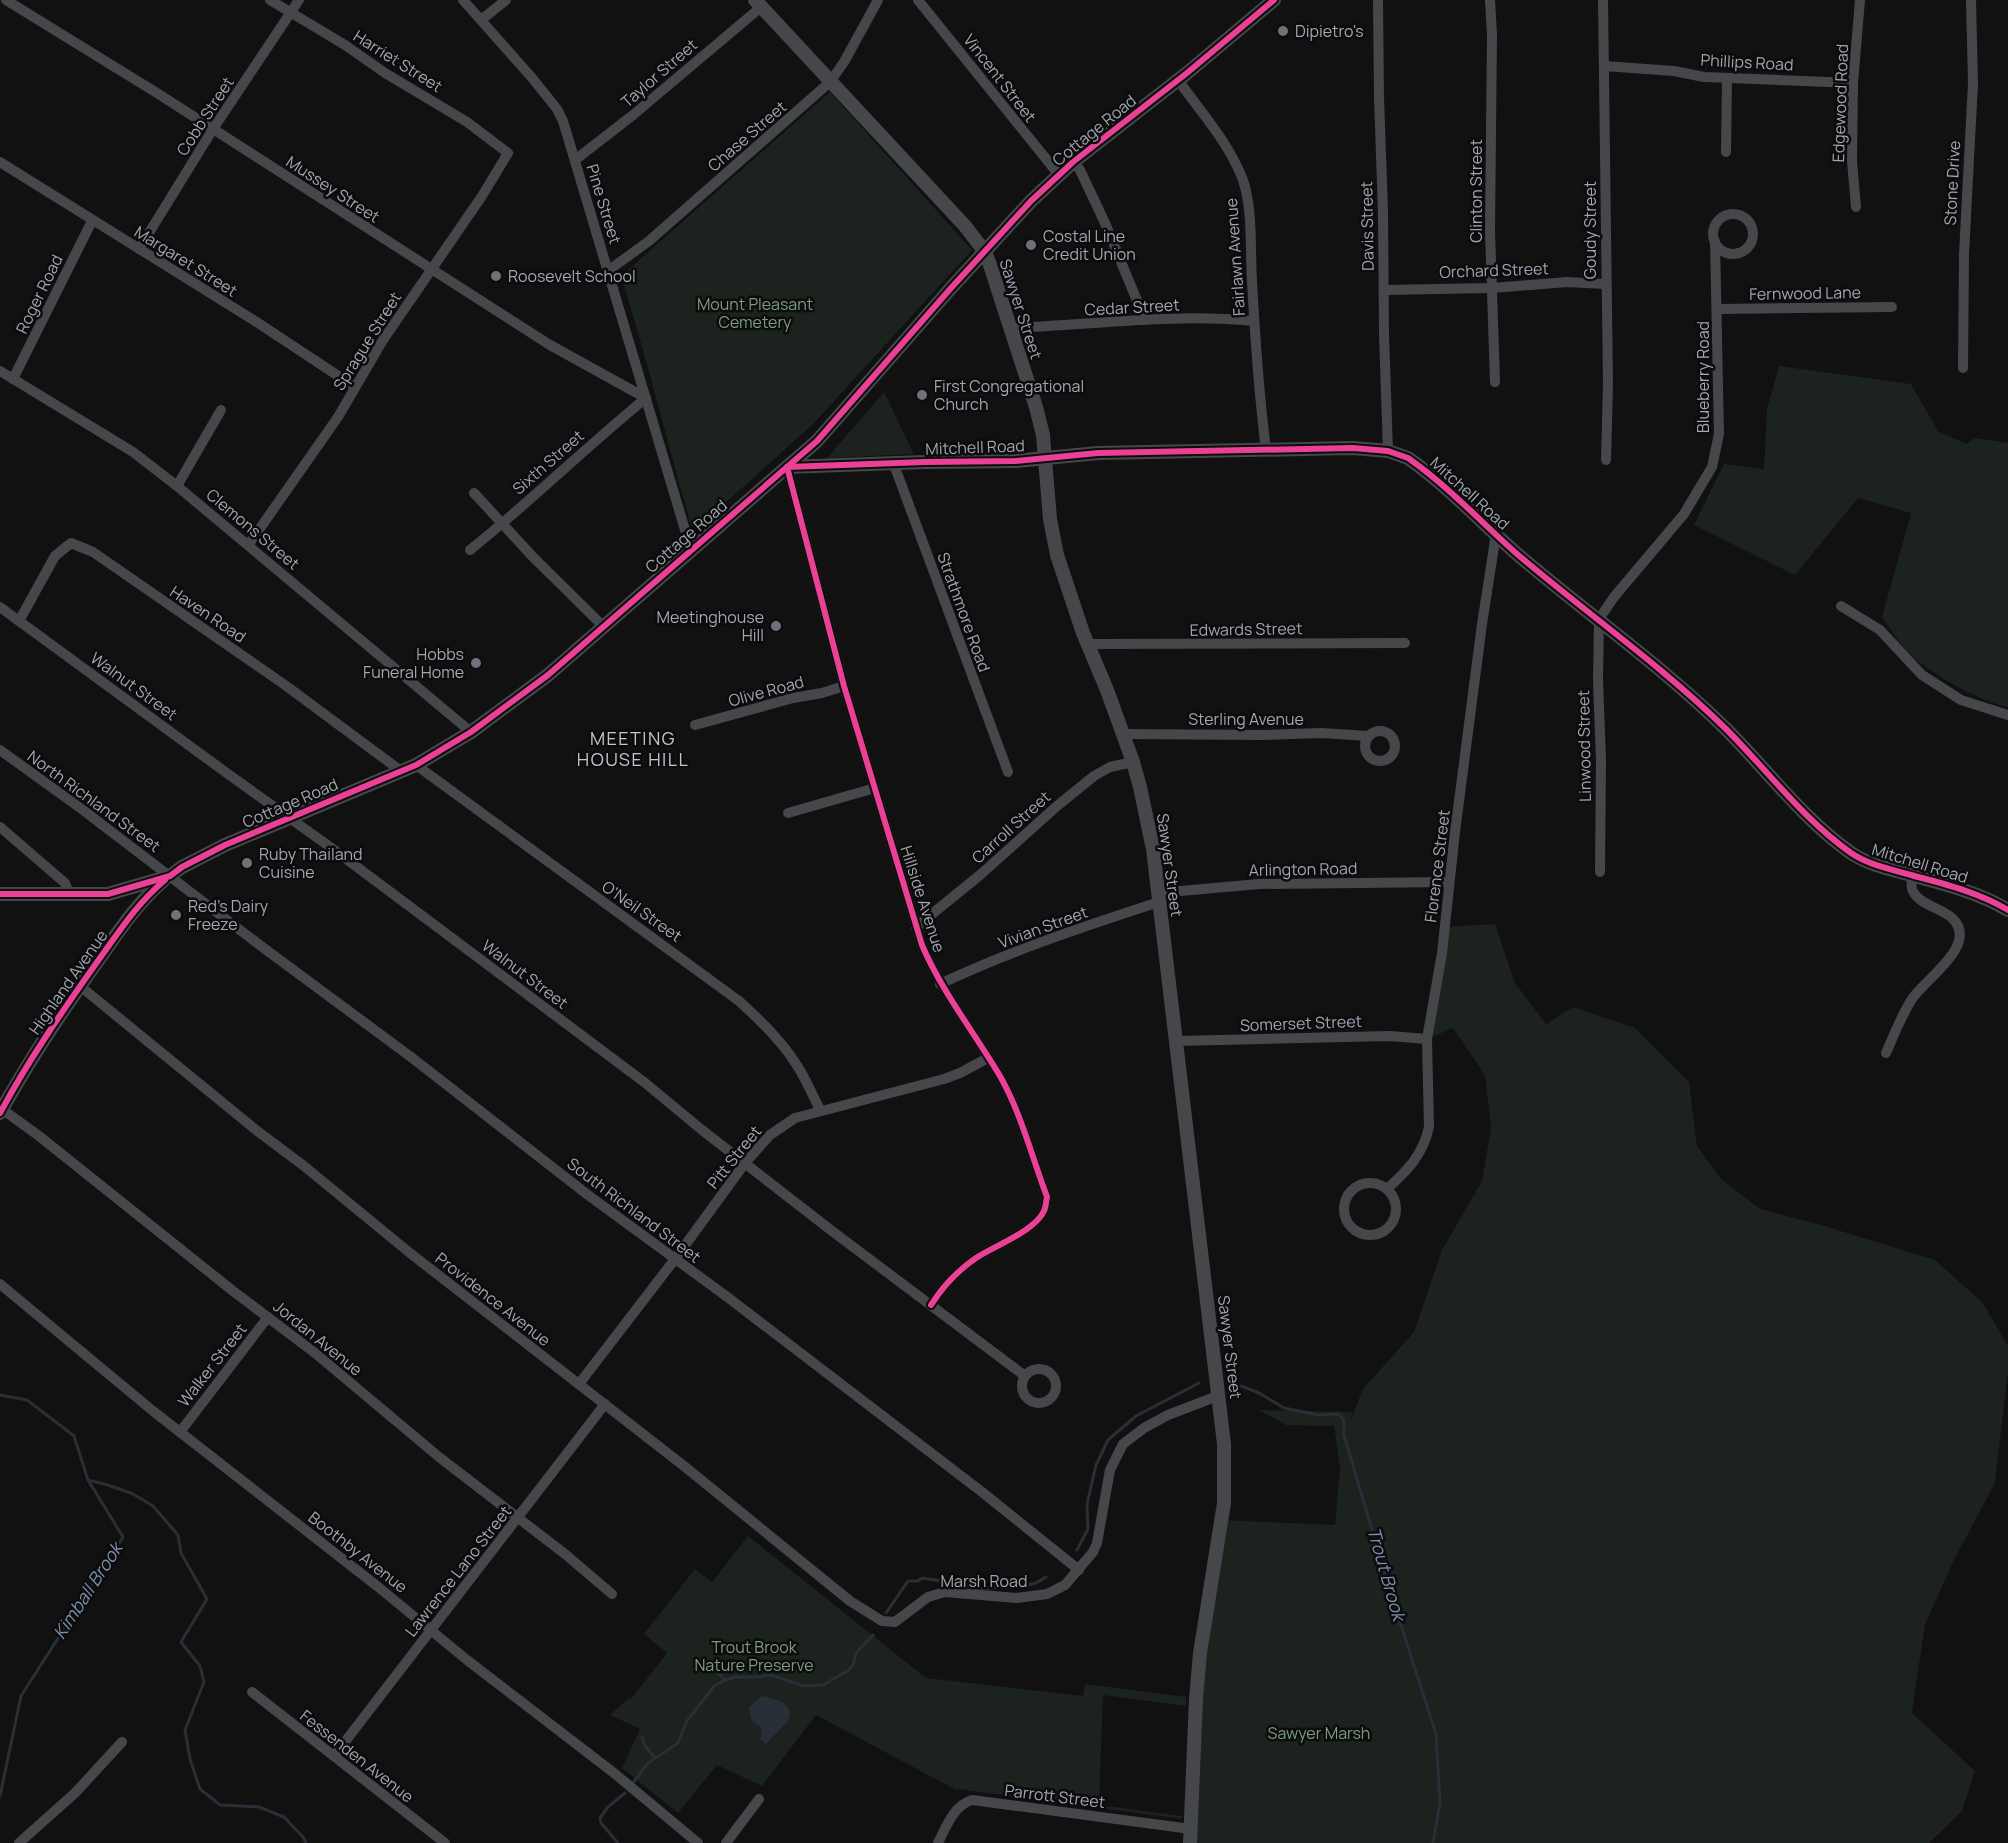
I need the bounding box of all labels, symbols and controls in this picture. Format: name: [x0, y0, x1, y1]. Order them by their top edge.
place label: Dipietro's: [1295, 20, 1364, 42]
marker: Dipietro's: [1276, 24, 1290, 38]
street label: Harriet Street: [349, 25, 447, 97]
street label: Vincent Street: [959, 29, 1041, 127]
street label: Taylor Street: [616, 34, 702, 112]
street label: Edgewood Road: [1827, 43, 1853, 163]
street label: Phillips Road: [1700, 49, 1794, 75]
street label: Cobb Street: [171, 72, 239, 160]
street label: Cottage Road: [1048, 89, 1140, 171]
street label: Chase Street: [703, 96, 791, 176]
street label: Clinton Street: [1465, 139, 1487, 243]
street label: Stone Drive: [1939, 140, 1965, 226]
street label: Mussey Street: [282, 150, 384, 228]
street label: Pine Street: [581, 161, 627, 247]
street label: Davis Street: [1355, 181, 1379, 271]
street label: Goudy Street: [1579, 181, 1601, 279]
street label: Fairlawn Avenue: [1220, 197, 1250, 317]
street label: Margaret Street: [130, 220, 242, 302]
place label: Costal Line Credit Union: [1043, 225, 1136, 265]
marker: Costal Line Credit Union: [1024, 238, 1038, 252]
street label: Roger Road: [10, 251, 68, 337]
street label: Sawyer Street: [994, 256, 1048, 362]
street label: Orchard Street: [1439, 257, 1549, 283]
place label: Roosevelt School: [508, 265, 636, 287]
marker: Roosevelt School: [489, 269, 503, 283]
street label: Fernwood Lane: [1749, 281, 1861, 305]
street label: Sprague Street: [328, 288, 406, 394]
park label: Mount Pleasant Cemetery: [697, 293, 813, 333]
street label: Cedar Street: [1084, 294, 1180, 320]
street label: Blueberry Road: [1692, 321, 1714, 433]
place label: First Congregational Church: [934, 375, 1084, 415]
marker: First Congregational Church: [915, 388, 929, 402]
street label: Sixth Street: [508, 425, 588, 499]
street label: Mitchell Road: [925, 434, 1025, 460]
street label: Mitchell Road: [1426, 452, 1514, 534]
street label: Clemons Street: [202, 483, 304, 575]
street label: Cottage Road: [640, 494, 732, 578]
street label: Strathmore Road: [932, 549, 996, 675]
street label: Haven Road: [166, 581, 250, 647]
place label: Meetinghouse Hill: [657, 606, 764, 646]
street label: Edwards Street: [1189, 617, 1303, 641]
marker: Meetinghouse Hill: [769, 619, 783, 633]
place label: Hobbs Funeral Home: [363, 643, 464, 683]
street label: Walnut Street: [86, 647, 182, 725]
marker: Hobbs Funeral Home: [469, 656, 483, 670]
street label: Olive Road: [726, 670, 806, 712]
street label: Linwood Street: [1572, 690, 1596, 802]
street label: Sterling Avenue: [1188, 708, 1304, 730]
district label: MEETING HOUSE HILL: [577, 726, 689, 771]
street label: North Richland Street: [23, 745, 165, 857]
street label: Cottage Road: [239, 773, 341, 833]
street label: Carroll Street: [967, 786, 1055, 868]
street label: Florence Street: [1419, 808, 1455, 924]
street label: Sawyer Street: [1152, 812, 1188, 918]
street label: Mitchell Road: [1869, 838, 1971, 888]
place label: Ruby Thailand Cuisine: [259, 843, 363, 883]
street label: Hillside Avenue: [895, 843, 951, 955]
marker: Ruby Thailand Cuisine: [240, 856, 254, 870]
street label: Arlington Road: [1249, 857, 1357, 881]
street label: O'Neil Street: [598, 875, 686, 947]
place label: Red's Dairy Freeze: [188, 895, 269, 935]
street label: Vivian Street: [995, 901, 1091, 953]
marker: Red's Dairy Freeze: [169, 908, 183, 922]
street label: Highland Avenue: [24, 925, 112, 1039]
street label: Walnut Street: [477, 934, 573, 1014]
street label: Somerset Street: [1240, 1010, 1362, 1036]
street label: Pitt Street: [702, 1121, 766, 1193]
street label: South Richland Street: [563, 1153, 705, 1267]
street label: Providence Avenue: [431, 1247, 555, 1351]
street label: Sawyer Street: [1213, 1294, 1247, 1400]
street label: Jordan Avenue: [269, 1295, 367, 1381]
street label: Walker Street: [173, 1319, 251, 1411]
street label: Lawrence Lano Street: [400, 1501, 516, 1641]
street label: Boothby Avenue: [304, 1506, 412, 1598]
water label: Trout Brook: [1362, 1524, 1413, 1626]
water label: Kimball Brook: [47, 1535, 129, 1643]
street label: Marsh Road: [941, 1570, 1027, 1592]
park label: Trout Brook Nature Preserve: [694, 1636, 814, 1676]
street label: Fessenden Avenue: [296, 1705, 418, 1807]
park label: Sawyer Marsh: [1268, 1722, 1370, 1744]
street label: Parrott Street: [1003, 1779, 1107, 1813]

